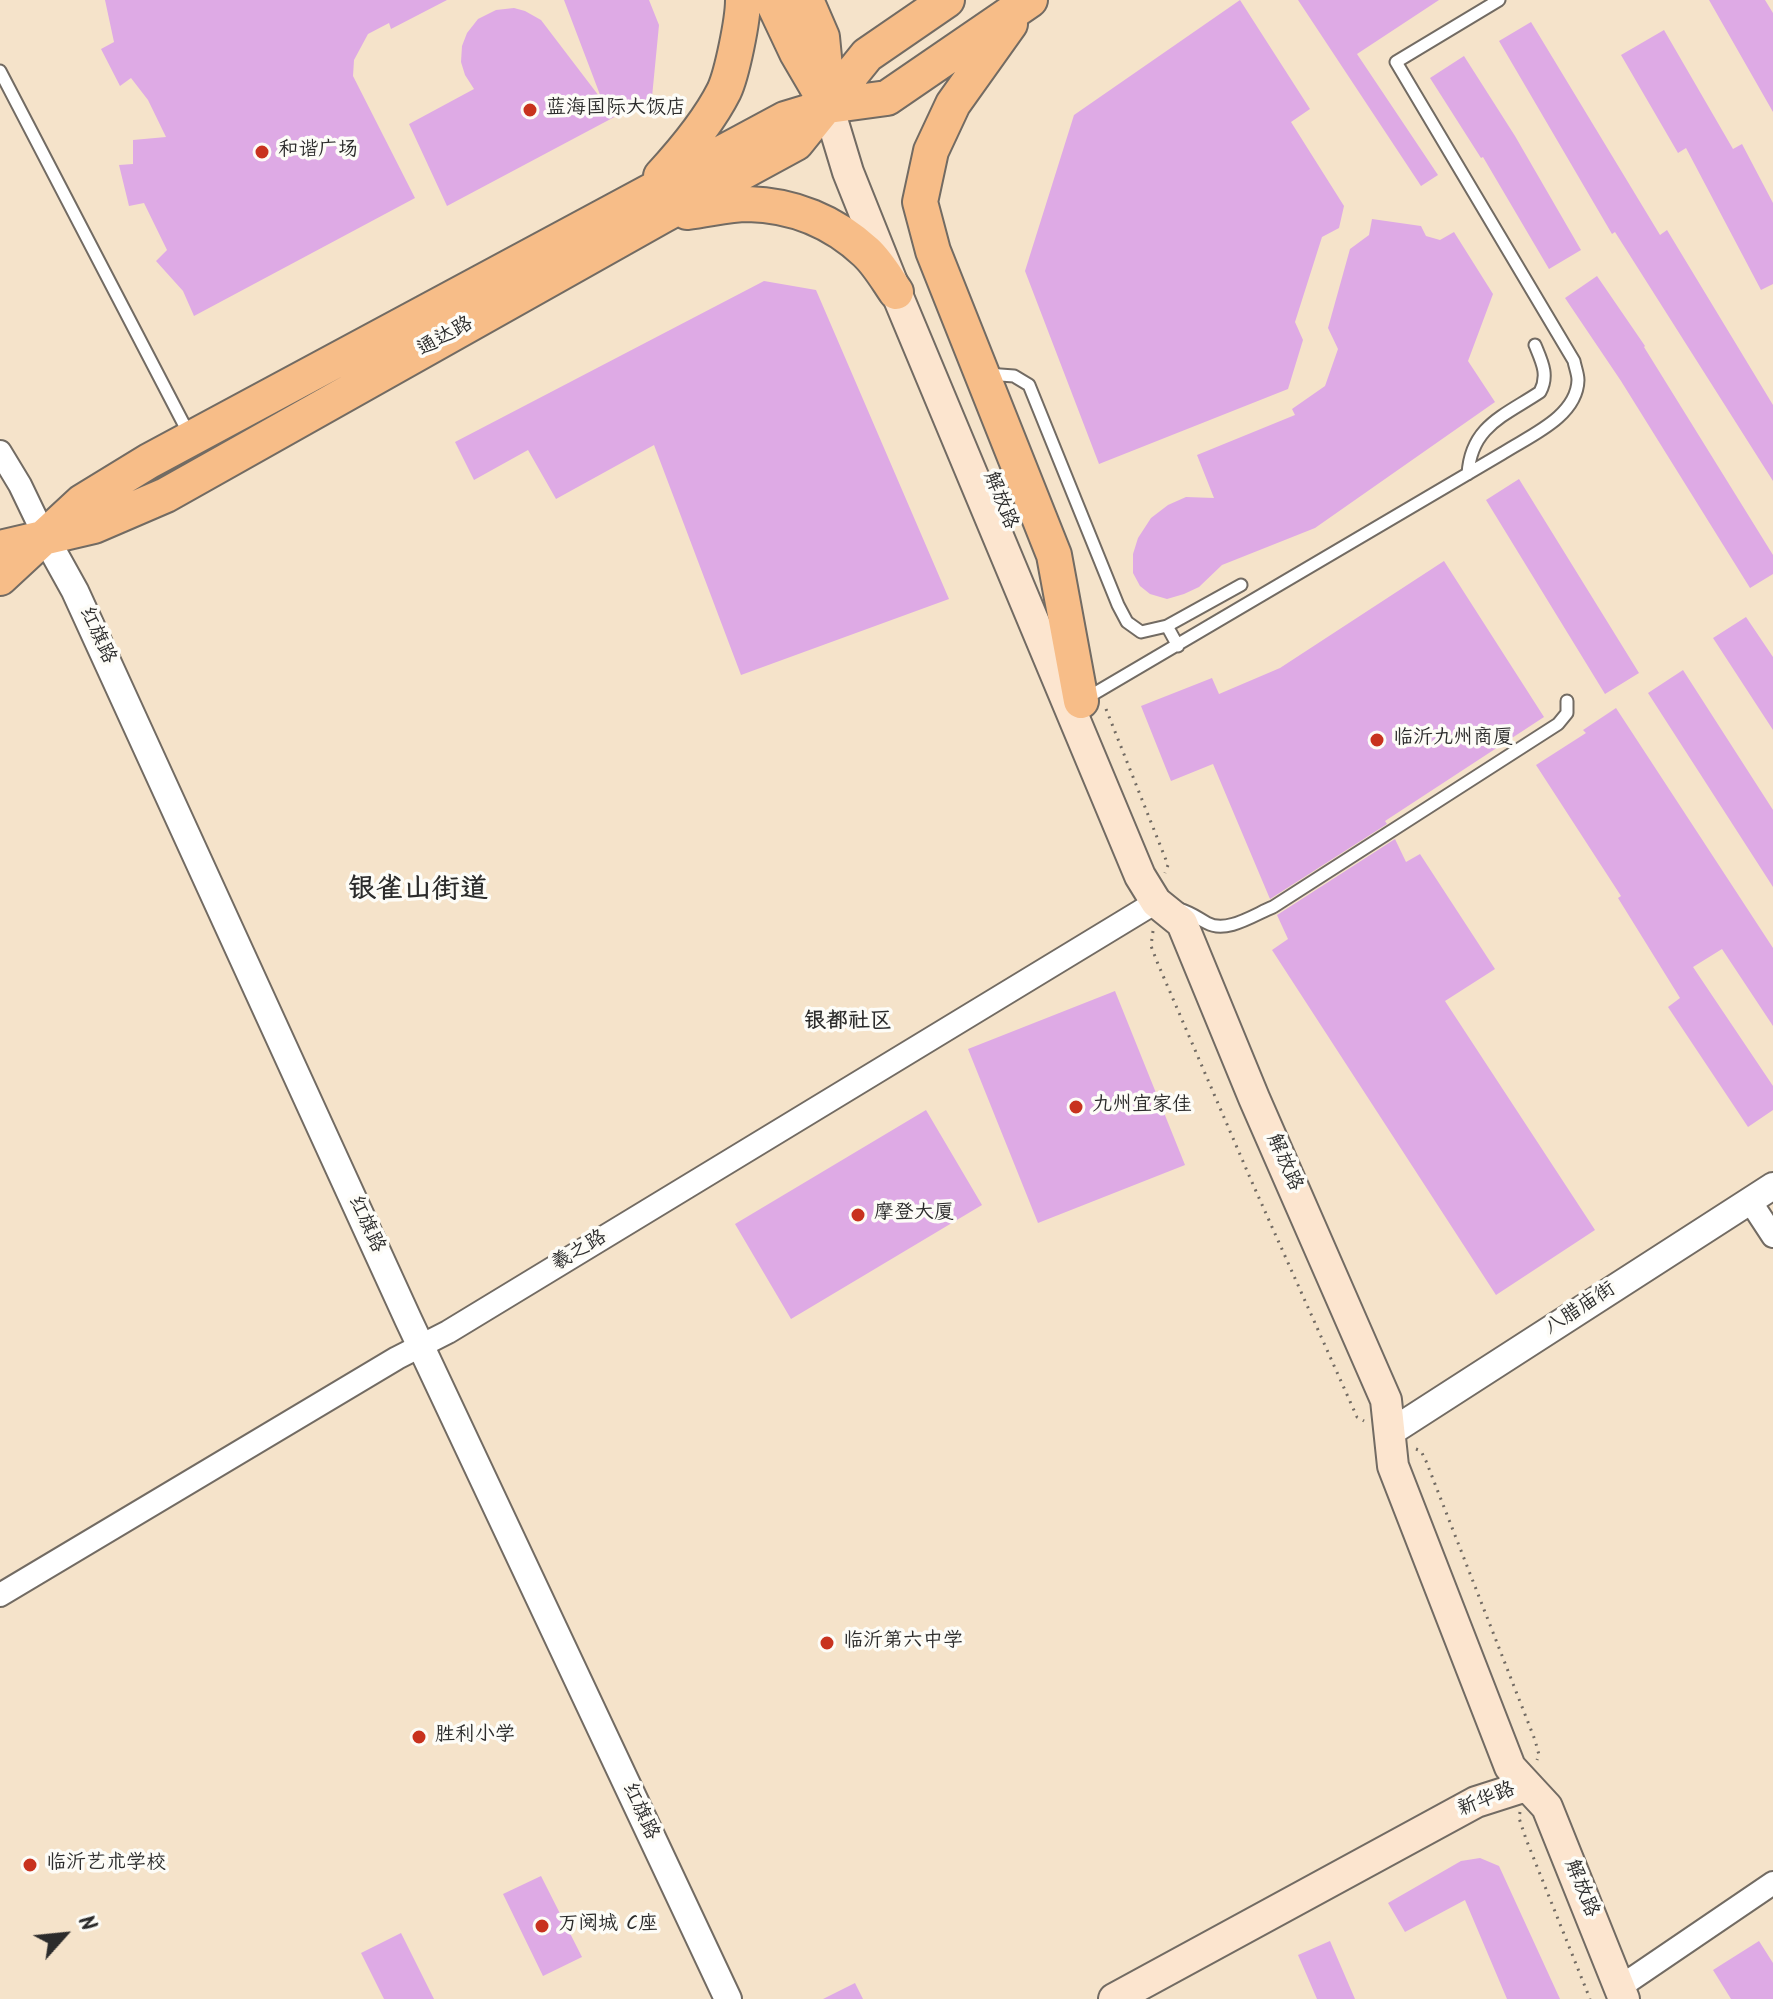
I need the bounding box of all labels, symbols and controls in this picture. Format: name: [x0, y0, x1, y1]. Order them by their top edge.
place label: 蓝海国际大饭店: [546, 98, 686, 122]
marker: 蓝海国际大饭店: [521, 101, 539, 119]
place label: 和谐广场: [278, 140, 358, 164]
marker: 和谐广场: [253, 143, 271, 161]
street label: 通达路: [414, 313, 478, 363]
street label: 解放路: [977, 469, 1021, 533]
street label: 红旗路: [72, 604, 120, 668]
place label: 临沂九州商厦: [1393, 728, 1513, 752]
marker: 临沂九州商厦: [1368, 731, 1386, 749]
district label: 银雀山街道: [348, 875, 488, 909]
district label: 银都社区: [804, 1010, 892, 1036]
place label: 九州宜家佳: [1092, 1095, 1192, 1119]
marker: 九州宜家佳: [1067, 1098, 1085, 1116]
street label: 解放路: [1260, 1131, 1306, 1195]
street label: 红旗路: [341, 1193, 389, 1257]
place label: 摩登大厦: [874, 1203, 954, 1227]
marker: 摩登大厦: [849, 1206, 867, 1224]
street label: 羲之路: [548, 1226, 612, 1278]
street label: 八腊庙街: [1541, 1278, 1621, 1342]
place label: 临沂第六中学: [843, 1631, 963, 1655]
marker: 临沂第六中学: [818, 1634, 836, 1652]
place label: 胜利小学: [435, 1725, 515, 1749]
marker: 胜利小学: [410, 1728, 428, 1746]
street label: 新华路: [1455, 1779, 1519, 1823]
street label: 红旗路: [615, 1780, 663, 1844]
place label: 临沂艺术学校: [46, 1853, 166, 1877]
marker: 临沂艺术学校: [21, 1856, 39, 1874]
street label: 解放路: [1558, 1857, 1602, 1921]
north arrow: [24, 1895, 104, 1975]
text: N: [67, 1910, 105, 1938]
place label: 万阅城 C座: [558, 1914, 658, 1938]
marker: 万阅城 C座: [533, 1917, 551, 1935]

